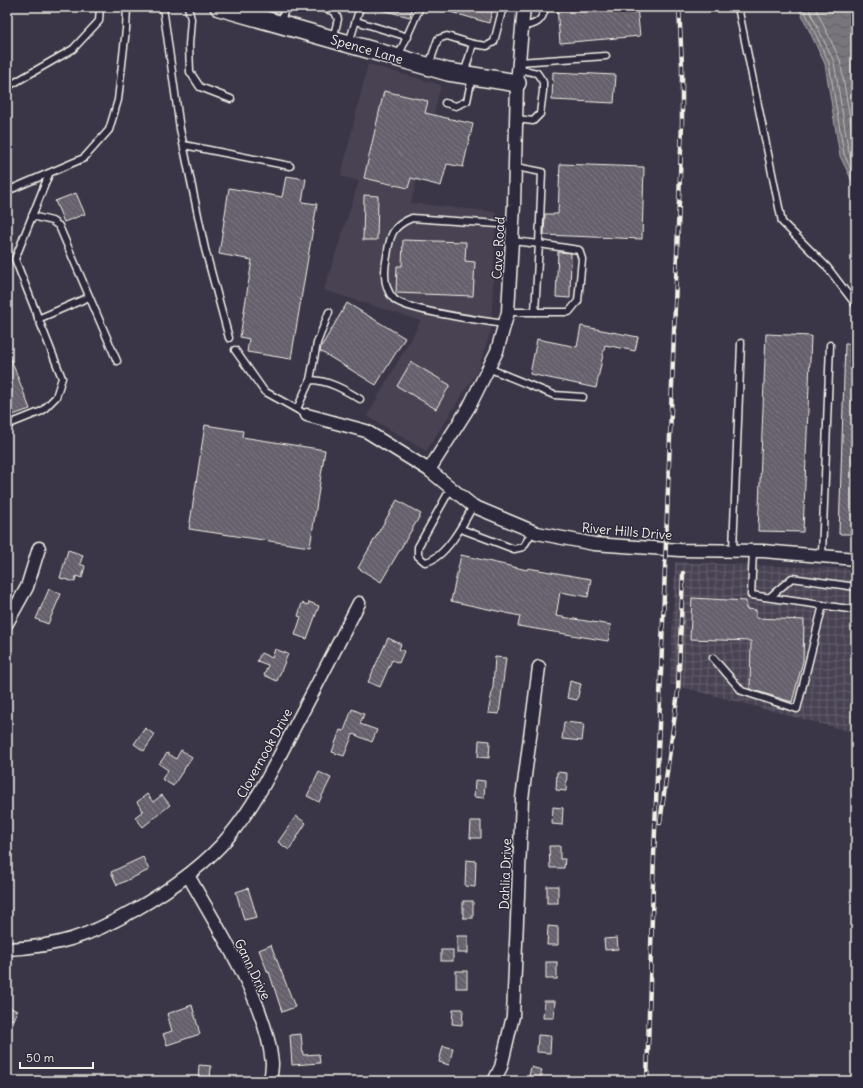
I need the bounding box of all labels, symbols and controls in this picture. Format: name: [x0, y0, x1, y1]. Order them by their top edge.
street label: Spence Lane: [329, 31, 405, 68]
street label: Cave Road: [488, 216, 509, 280]
street label: River Hills Drive: [581, 519, 673, 544]
street label: Clovernook Drive: [233, 705, 296, 801]
street label: Dahlia Drive: [496, 838, 515, 910]
street label: Gann Drive: [231, 936, 275, 1002]
scale bar: [20, 1044, 93, 1070]
text: 50 m: [26, 1050, 55, 1065]

